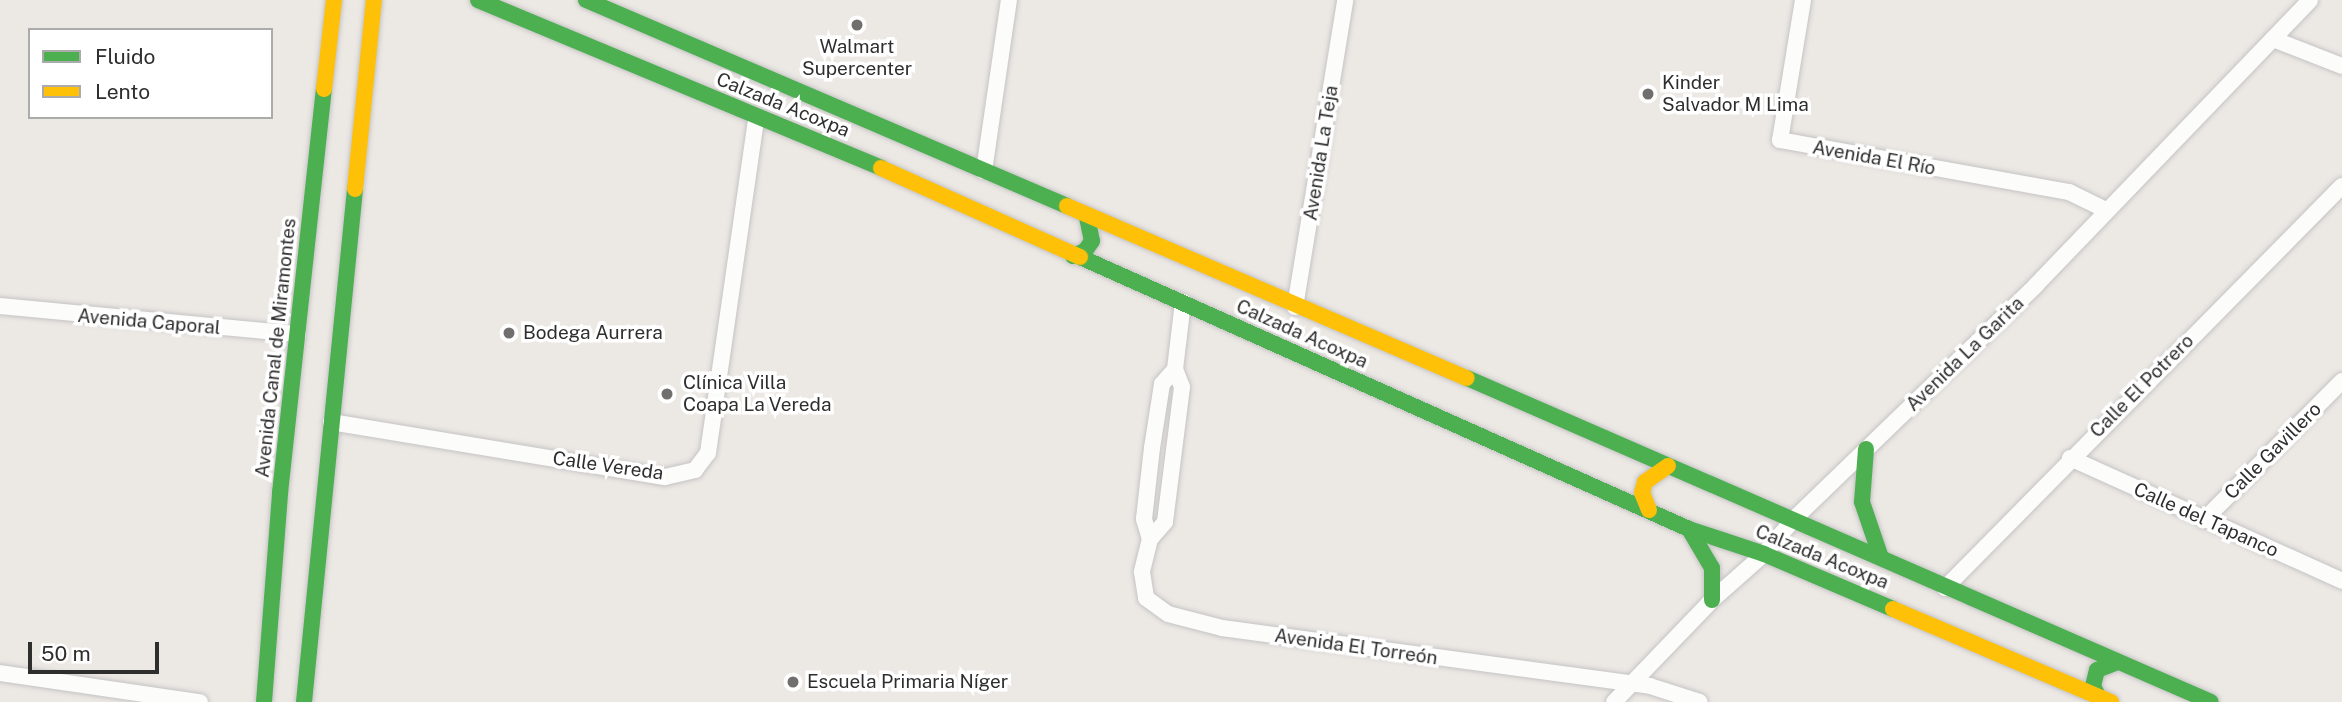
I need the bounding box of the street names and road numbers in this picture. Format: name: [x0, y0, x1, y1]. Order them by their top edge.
street label: Calzada Acoxpa: [713, 68, 853, 142]
street label: Avenida La Teja: [1299, 84, 1343, 222]
street label: Avenida El Río: [1811, 136, 1937, 180]
street label: Avenida Canal de Miramontes: [251, 217, 301, 479]
street label: Avenida La Garita: [1901, 292, 2029, 416]
street label: Calzada Acoxpa: [1233, 295, 1371, 373]
street label: Avenida Caporal: [77, 304, 221, 340]
street label: Calle El Potrero: [2085, 329, 2199, 443]
street label: Calle Gavillero: [2220, 398, 2326, 504]
street label: Calle Vereda: [551, 447, 665, 485]
street label: Calle del Tapanco: [2130, 478, 2282, 562]
street label: Calzada Acoxpa: [1752, 520, 1892, 594]
street label: Avenida El Torreón: [1273, 624, 1439, 670]

